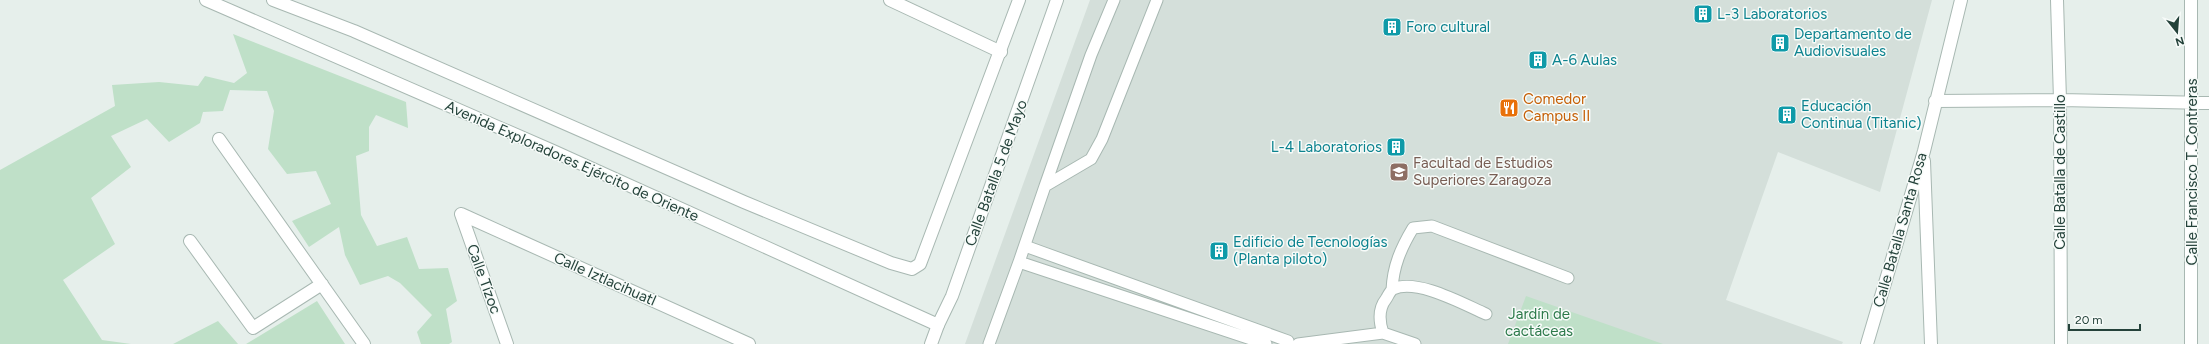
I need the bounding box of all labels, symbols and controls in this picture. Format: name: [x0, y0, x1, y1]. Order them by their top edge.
building icon: L-3 Laboratorios: [1692, 3, 1714, 25]
place label: L-3 Laboratorios: [1717, 5, 1827, 23]
north arrow: [2157, 12, 2197, 52]
building icon: Foro cultural: [1381, 16, 1403, 38]
place label: Foro cultural: [1406, 18, 1490, 36]
place label: Departamento de Audiovisuales: [1794, 25, 1912, 60]
building icon: Departamento de Audiovisuales: [1769, 32, 1791, 54]
text: N: [2174, 34, 2186, 49]
building icon: A-6 Aulas: [1527, 49, 1549, 71]
place label: A-6 Aulas: [1552, 51, 1617, 69]
street label: Calle Francisco T. Contreras: [2183, 79, 2201, 265]
place label: Comedor Campus II: [1523, 90, 1590, 125]
street label: Calle Batalla de Castillo: [2051, 94, 2069, 250]
street label: Avenida Exploradores Ejército de Oriente: [442, 97, 702, 225]
street label: Calle Batalla 5 de Mayo: [961, 97, 1031, 249]
restaurant icon: Comedor Campus II: [1498, 97, 1520, 119]
place label: Educación Continua (Titanic): [1801, 97, 1922, 132]
building icon: Educación Continua (Titanic): [1776, 104, 1798, 126]
building icon: L-4 Laboratorios: [1385, 136, 1407, 158]
place label: L-4 Laboratorios: [1271, 138, 1382, 156]
street label: Calle Batalla Santa Rosa: [1869, 151, 1931, 309]
place label: Facultad de Estudios Superiores Zaragoza: [1413, 154, 1553, 189]
school or university icon: Facultad de Estudios Superiores Zaragoza: [1388, 161, 1410, 183]
place label: Edificio de Tecnologías (Planta piloto): [1233, 233, 1388, 268]
building icon: Edificio de Tecnologías (Planta piloto): [1208, 240, 1230, 262]
street label: Calle Tízoc: [463, 242, 505, 316]
street label: Calle Iztlacihuatl: [551, 248, 659, 310]
park label: Jardín de cactáceas: [1505, 305, 1573, 340]
scale bar: [2069, 306, 2140, 332]
text: 20 m: [2075, 313, 2103, 327]

